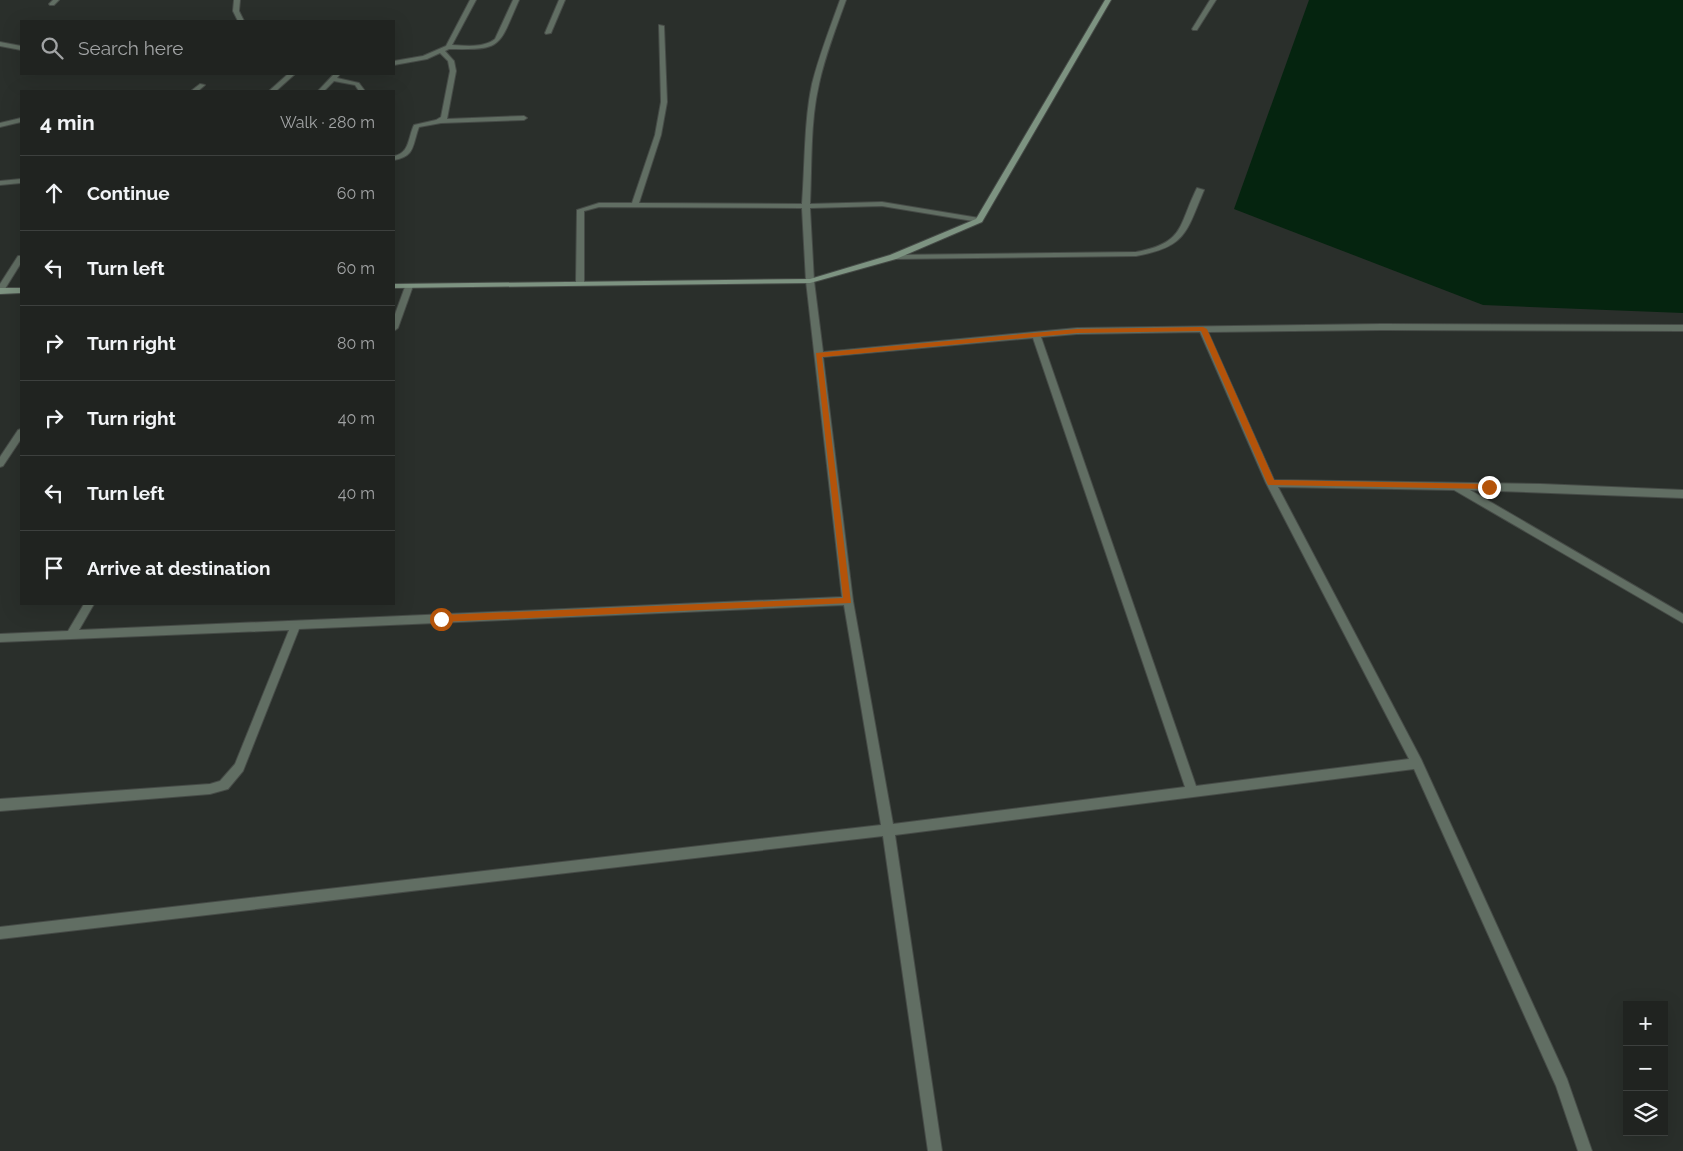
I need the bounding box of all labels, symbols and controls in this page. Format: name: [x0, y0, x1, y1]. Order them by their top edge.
search box: [20, 20, 395, 75]
icon: search: [38, 34, 66, 62]
text: Search here: [78, 37, 184, 59]
text: 4 min: [40, 110, 95, 135]
text: Walk · 280 m: [280, 113, 375, 132]
icon: ahead: [40, 179, 68, 207]
text: Continue: [87, 182, 170, 204]
text: 60 m: [337, 184, 375, 203]
icon: left: [40, 254, 68, 282]
text: Turn left: [87, 257, 164, 279]
text: 60 m: [337, 259, 375, 278]
icon: right: [40, 329, 68, 357]
text: Turn right: [87, 332, 176, 354]
text: 80 m: [337, 334, 375, 353]
icon: right: [40, 404, 68, 432]
text: Turn right: [87, 407, 176, 429]
text: 40 m: [338, 409, 375, 428]
route end: [1478, 476, 1501, 499]
icon: left: [40, 479, 68, 507]
text: Turn left: [87, 482, 164, 504]
text: 40 m: [338, 484, 375, 503]
icon: arrive: [40, 554, 68, 582]
text: Arrive at destination: [87, 557, 271, 579]
route start: [430, 608, 453, 631]
map controls: [1623, 1001, 1668, 1136]
button: +: [1623, 1001, 1668, 1046]
button: −: [1623, 1046, 1668, 1091]
button: layers: [1623, 1091, 1668, 1136]

